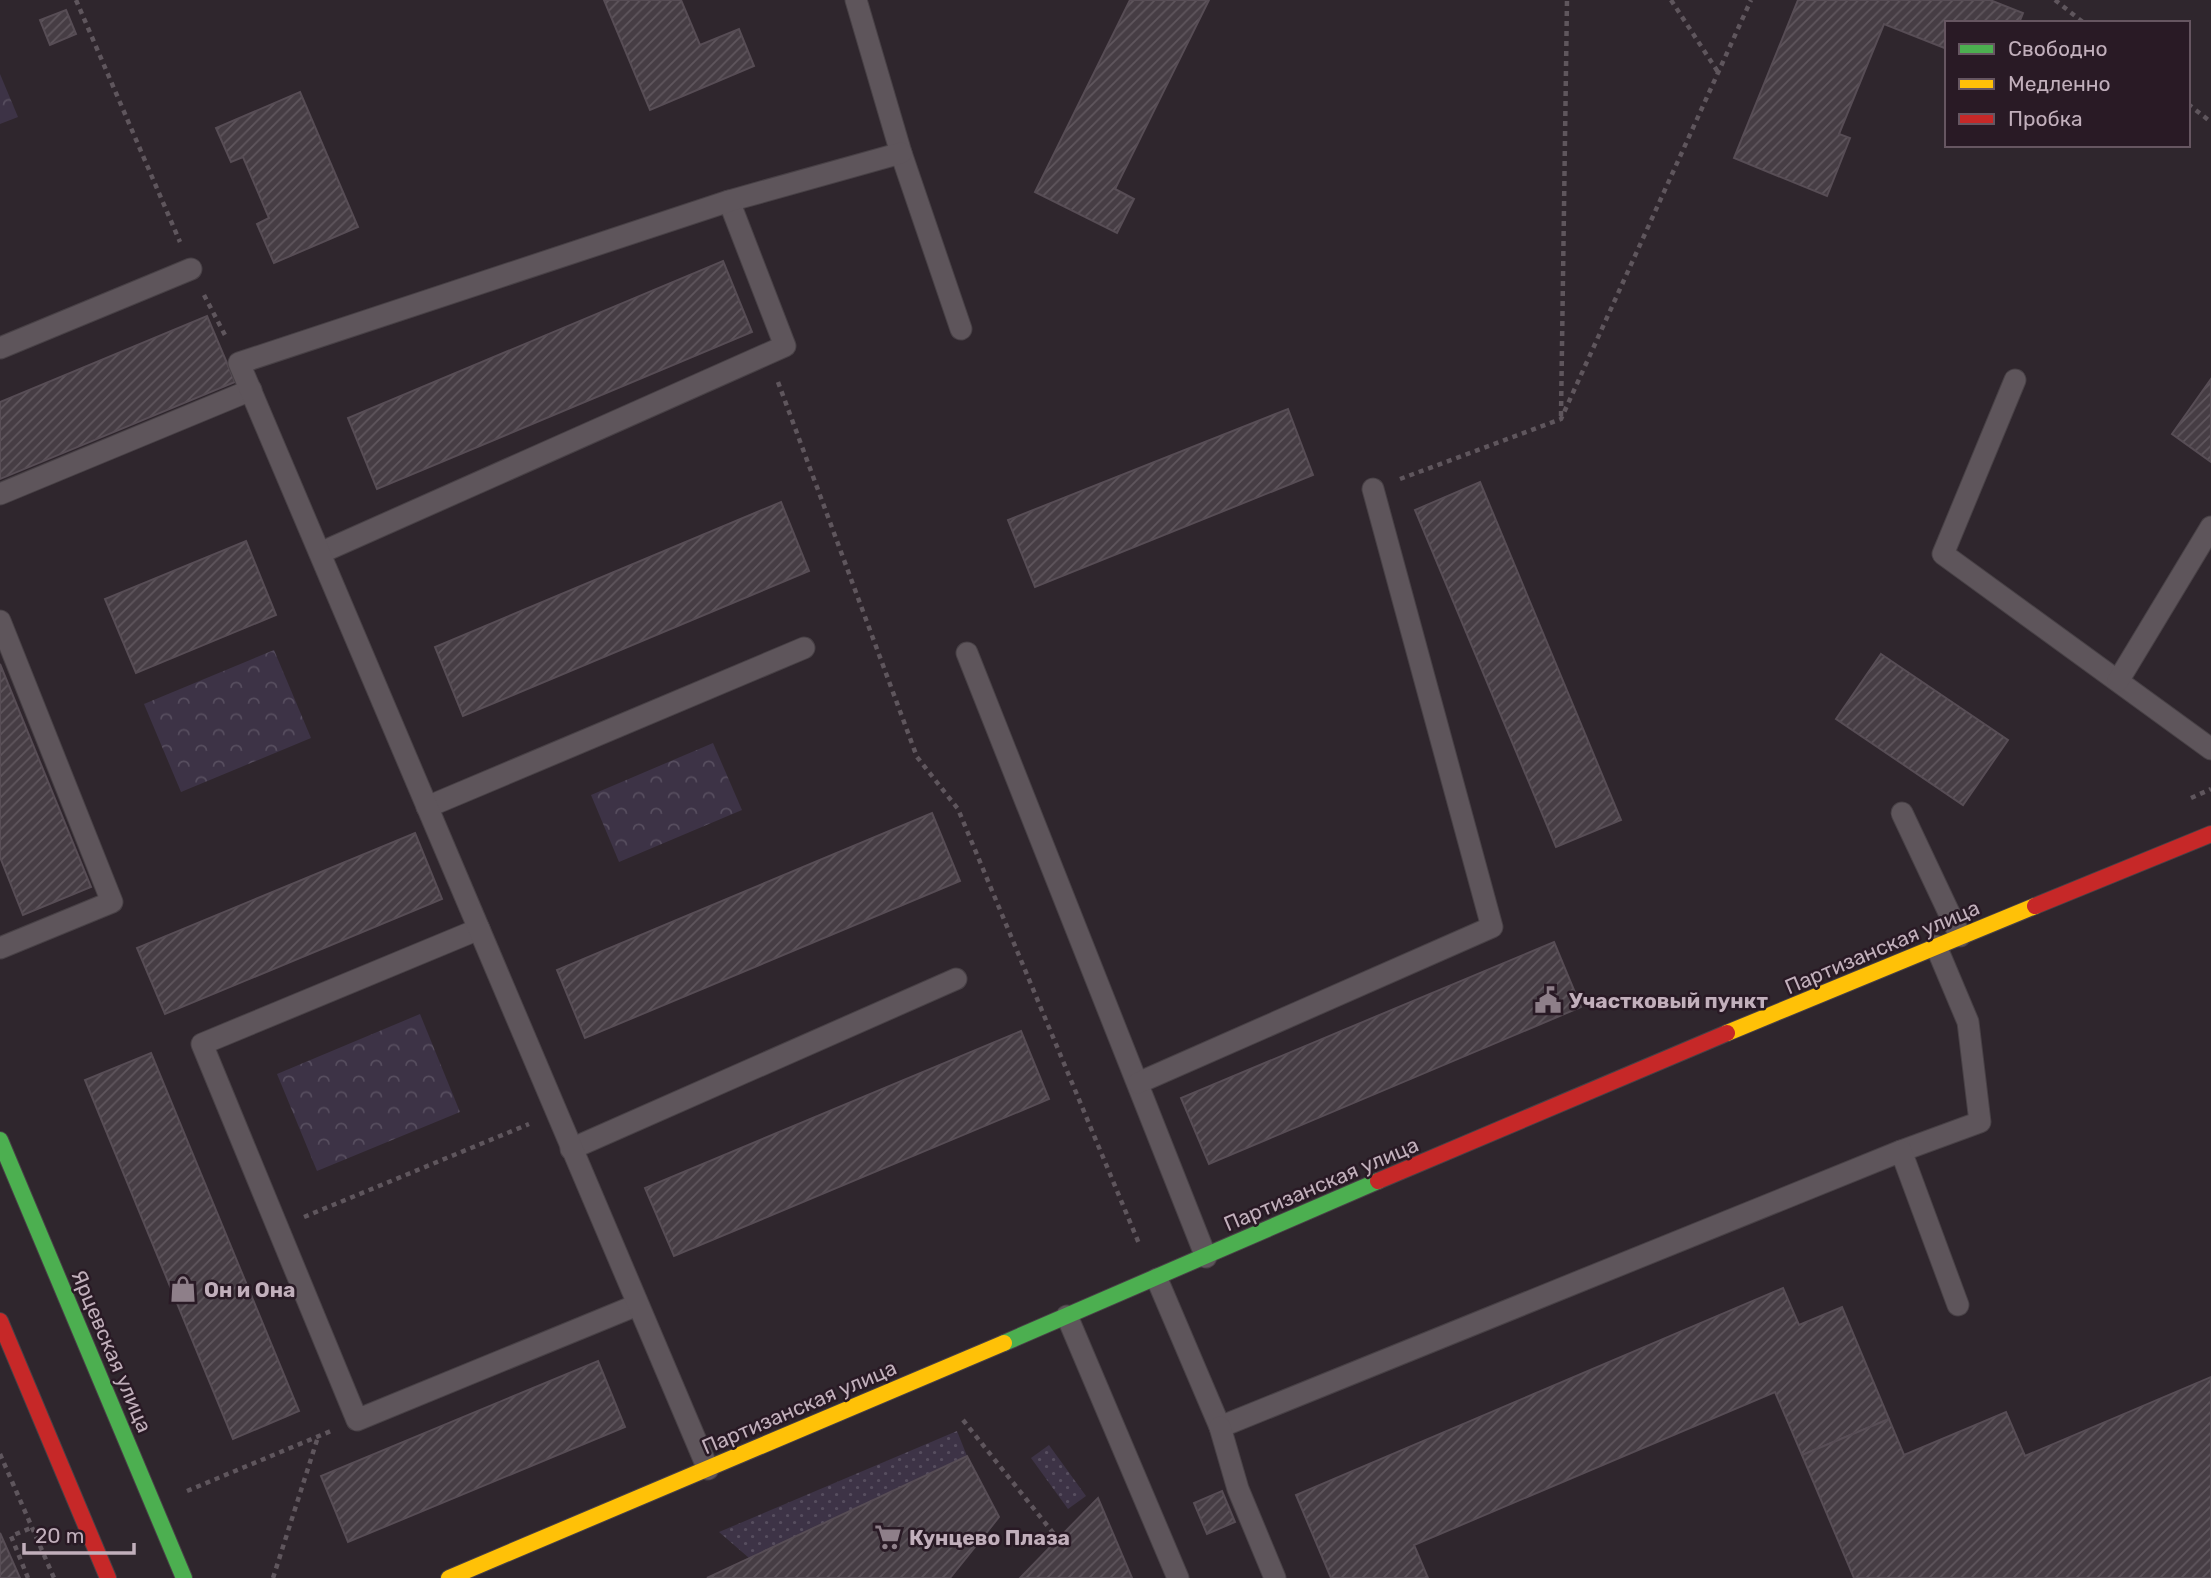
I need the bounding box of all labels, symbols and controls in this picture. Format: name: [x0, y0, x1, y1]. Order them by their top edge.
legend: [1945, 21, 2190, 147]
text: Свободно: [2008, 36, 2108, 61]
text: Медленно: [2008, 71, 2111, 96]
text: Пробка: [2008, 106, 2083, 131]
street label: Партизанская улица: [1781, 895, 1983, 999]
public building icon: Участковый пункт: [1533, 985, 1563, 1015]
place label: Участковый пункт: [1569, 988, 1768, 1013]
street label: Партизанская улица: [1220, 1132, 1422, 1236]
street label: Ярцевская улица: [66, 1266, 158, 1436]
shop icon: Он и Она: [168, 1274, 198, 1304]
place label: Он и Она: [204, 1277, 295, 1302]
street label: Партизанская улица: [698, 1355, 900, 1459]
scale bar: [24, 1512, 135, 1556]
supermarket icon: Кунцево Плаза: [873, 1522, 903, 1552]
text: 20 m: [35, 1523, 84, 1548]
place label: Кунцево Плаза: [909, 1525, 1070, 1550]

